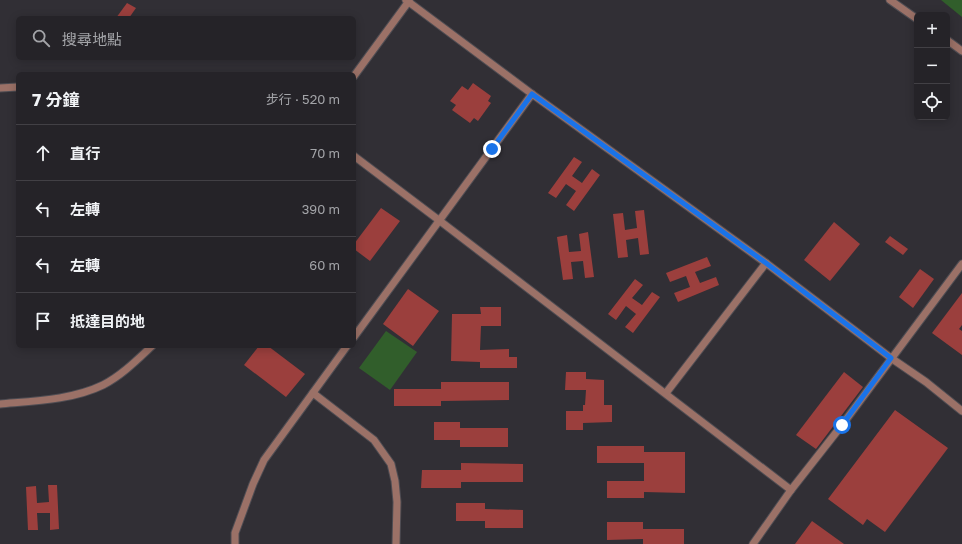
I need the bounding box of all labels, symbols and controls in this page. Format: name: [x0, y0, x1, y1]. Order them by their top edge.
map controls: [914, 12, 950, 120]
button: +: [914, 12, 950, 48]
search box: [16, 16, 356, 60]
icon: search: [30, 27, 52, 49]
text: 搜尋地點: [62, 30, 122, 48]
button: −: [914, 48, 950, 84]
button: locate: [914, 84, 950, 120]
text: 7 分鐘: [32, 89, 80, 110]
text: 步行 · 520 m: [266, 91, 340, 107]
route end: [483, 140, 501, 158]
icon: ahead: [32, 142, 54, 164]
text: 直行: [70, 144, 100, 162]
text: 70 m: [310, 145, 340, 161]
icon: left: [32, 198, 54, 220]
text: 左轉: [70, 200, 100, 218]
text: 390 m: [302, 201, 340, 217]
icon: left: [32, 254, 54, 276]
text: 左轉: [70, 256, 100, 274]
text: 60 m: [309, 257, 340, 273]
icon: arrive: [32, 310, 54, 332]
text: 抵達目的地: [70, 312, 145, 330]
route start: [833, 416, 851, 434]

